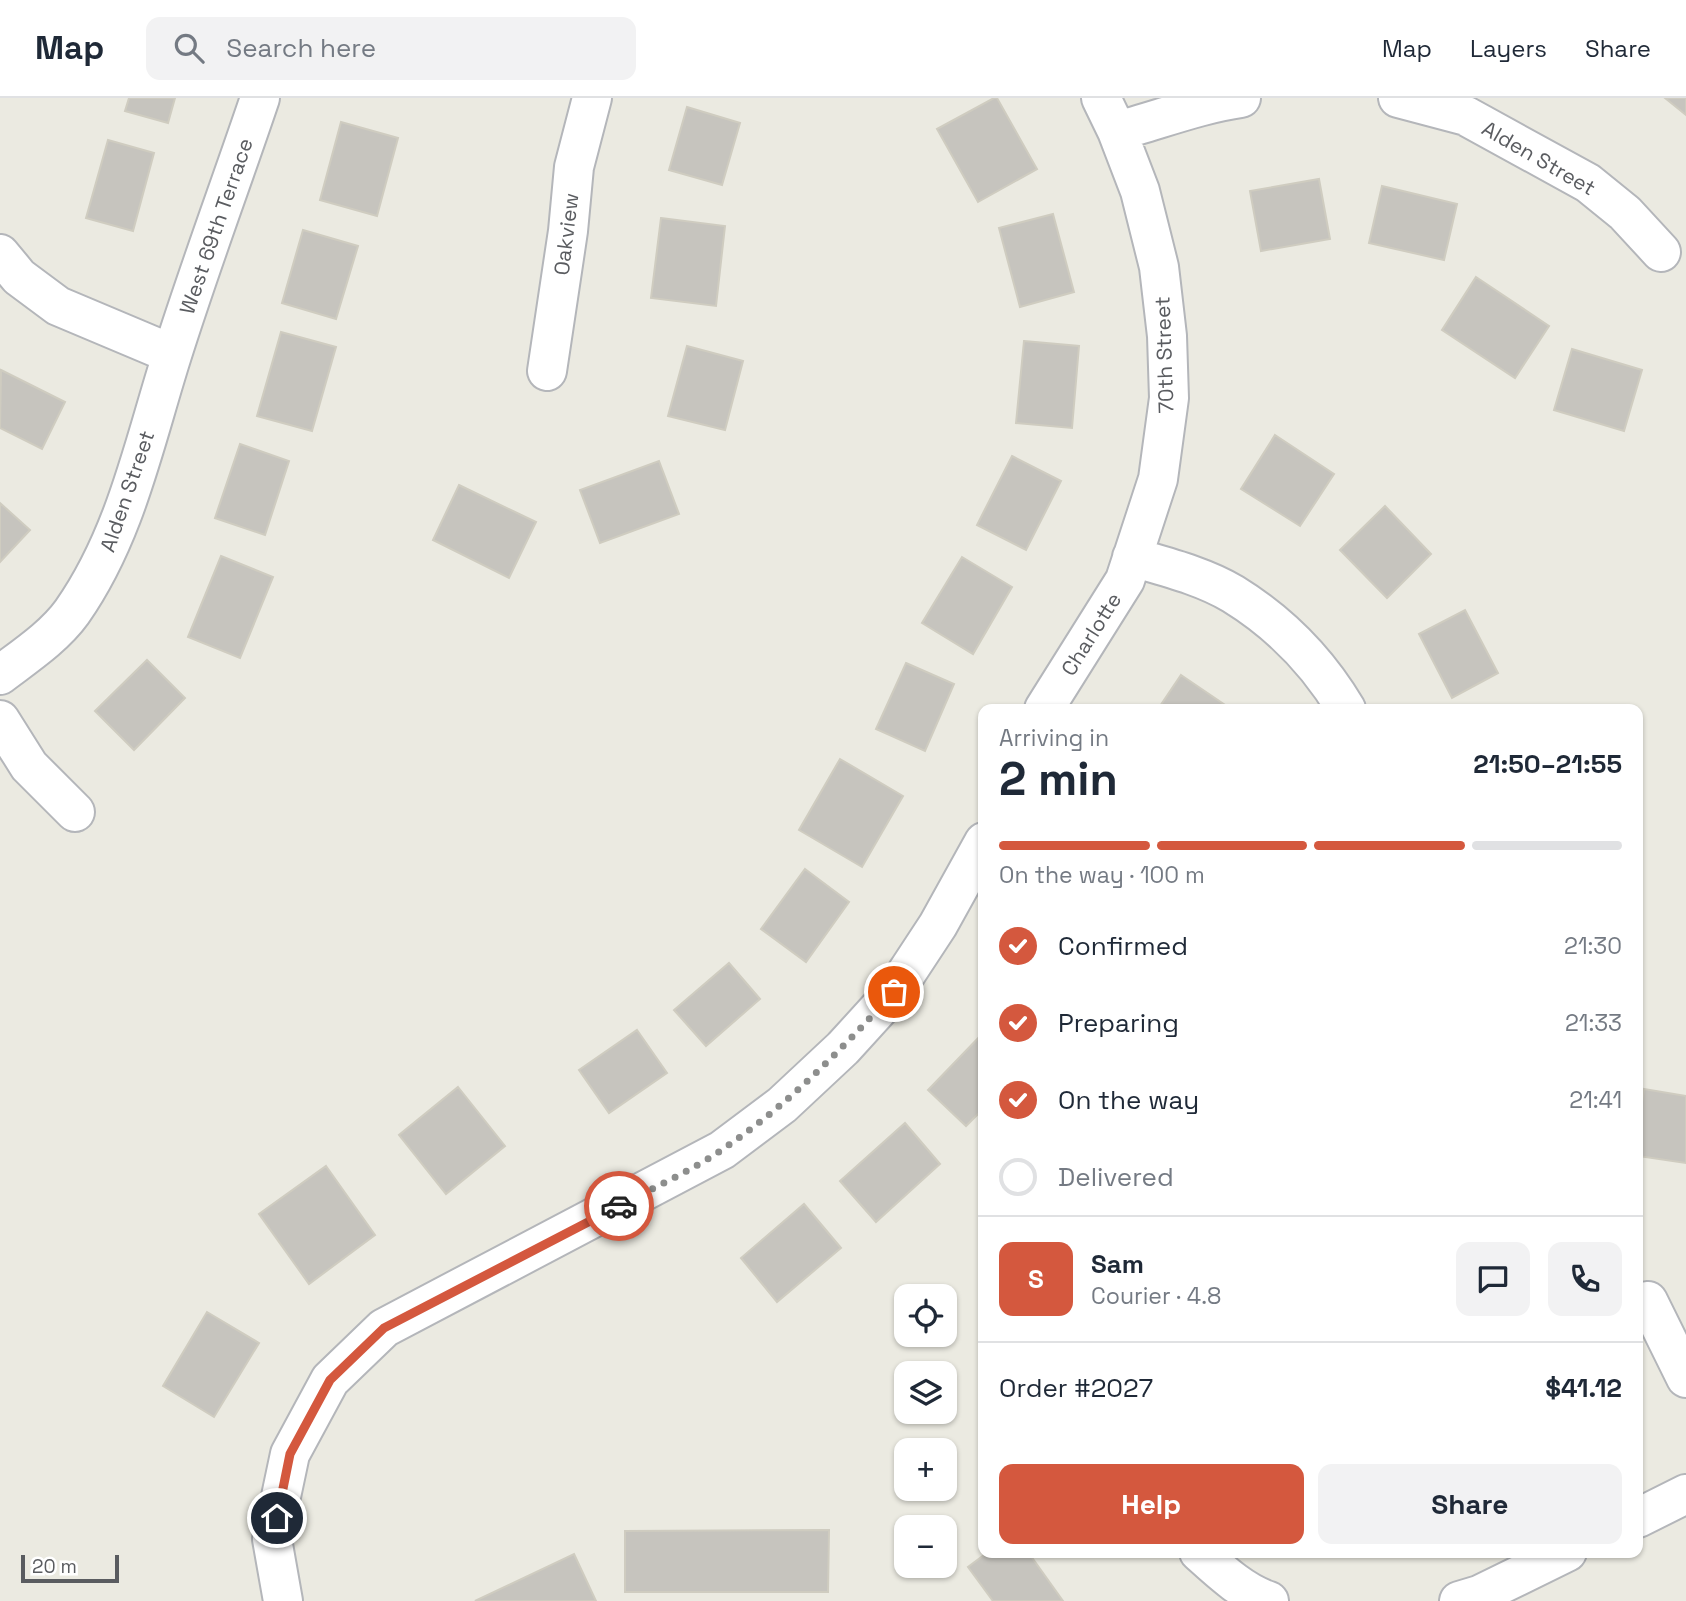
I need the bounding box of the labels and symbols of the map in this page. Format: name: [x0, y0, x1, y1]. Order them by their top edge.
street label: Alden Street: [1477, 115, 1601, 201]
street label: West 69th Terrace: [173, 134, 259, 318]
street label: Oakview: [548, 191, 584, 277]
street label: 70th Street: [1148, 296, 1180, 414]
street label: Alden Street: [94, 427, 160, 555]
street label: Charlotte: [1055, 587, 1127, 681]
pin: [864, 962, 924, 1022]
courier: [584, 1171, 654, 1241]
pin: [247, 1488, 307, 1548]
scale bar: [21, 1552, 119, 1584]

